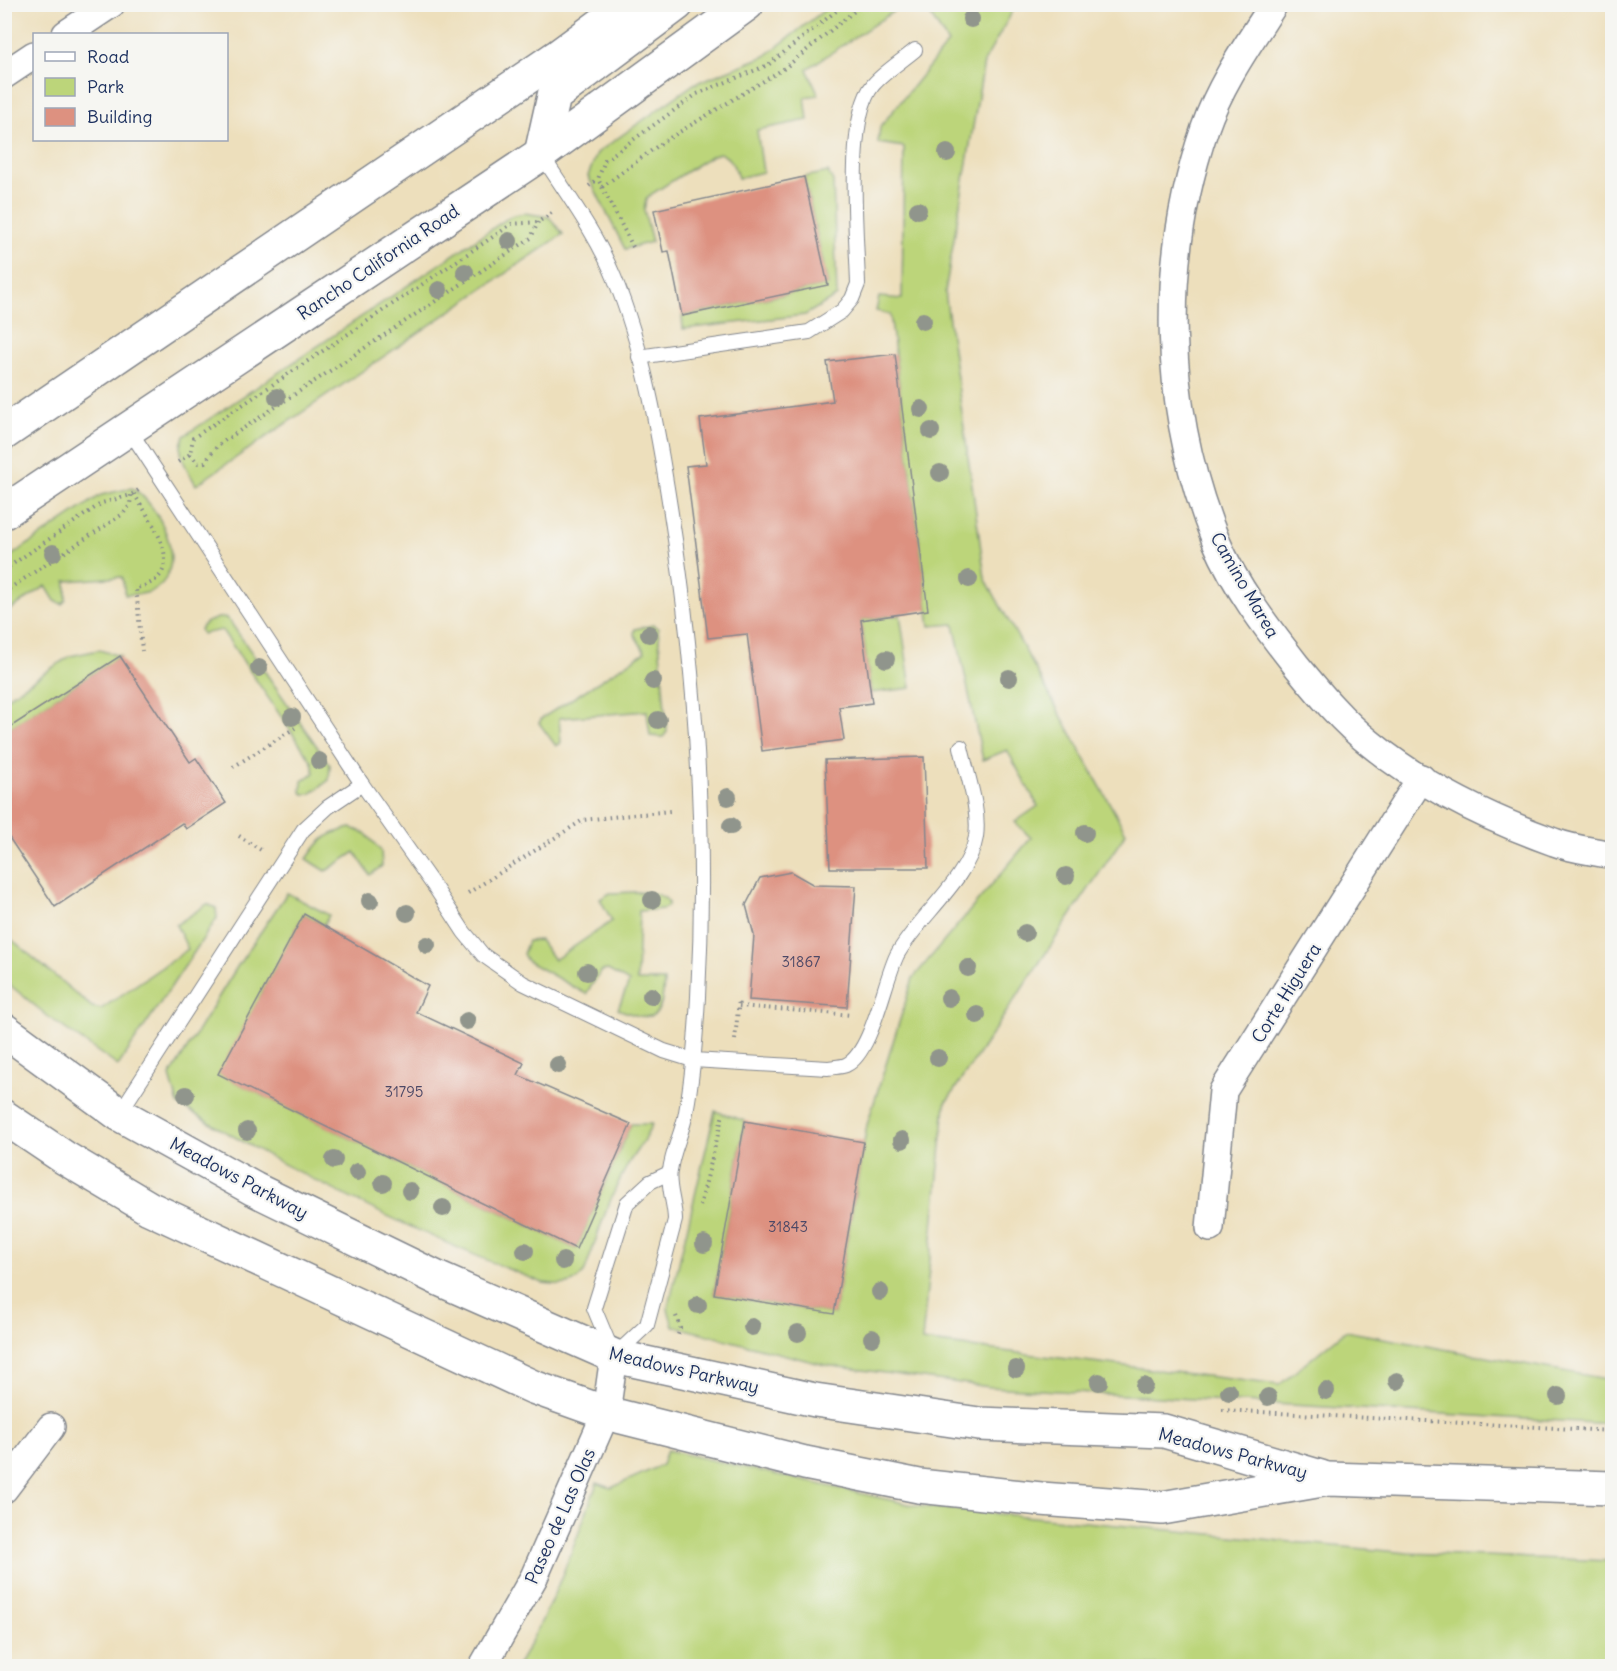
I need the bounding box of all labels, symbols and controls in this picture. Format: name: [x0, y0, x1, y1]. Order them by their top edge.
legend: [33, 33, 228, 141]
text: Road: [87, 45, 130, 68]
text: Park: [87, 75, 124, 98]
text: Building: [87, 105, 152, 128]
street label: Rancho California Road: [293, 199, 464, 325]
street label: Camino Marea: [1206, 528, 1284, 642]
street label: Corte Higuera: [1246, 939, 1326, 1047]
house number: 31867: [782, 952, 820, 971]
house number: 31795: [385, 1082, 423, 1101]
street label: Meadows Parkway: [166, 1132, 312, 1224]
house number: 31843: [768, 1217, 808, 1236]
street label: Meadows Parkway: [607, 1342, 761, 1398]
street label: Meadows Parkway: [1156, 1422, 1310, 1484]
street label: Paseo de Las Olas: [520, 1444, 600, 1588]

